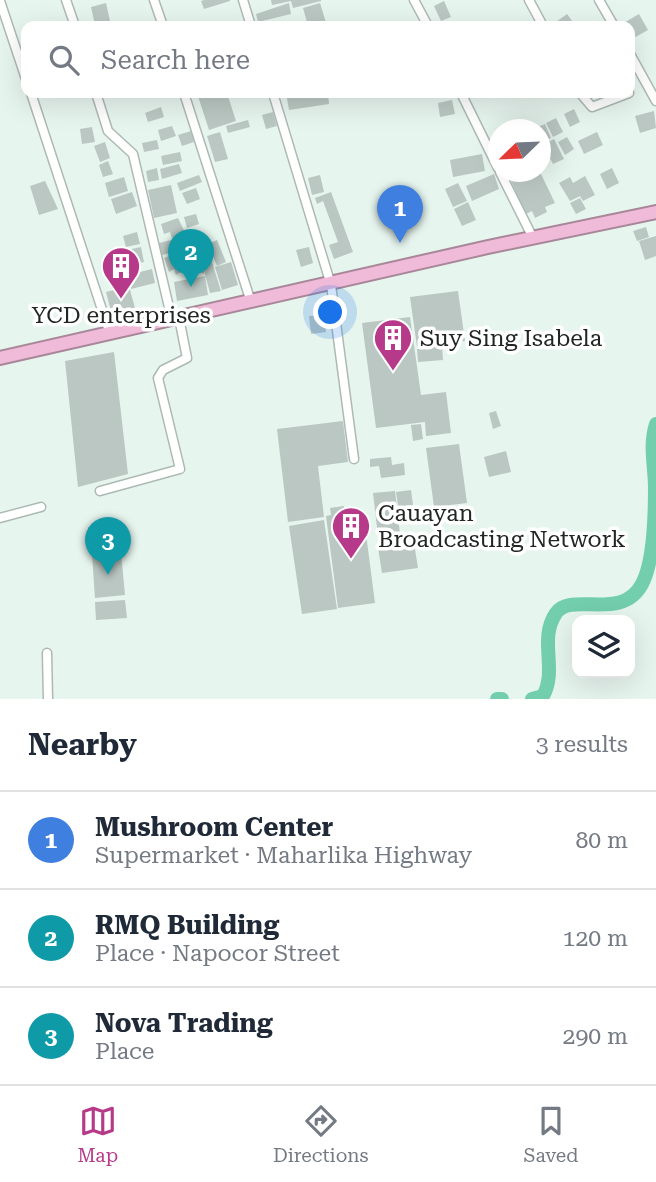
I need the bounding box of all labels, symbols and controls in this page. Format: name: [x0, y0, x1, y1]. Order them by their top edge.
search box: [21, 21, 635, 98]
icon: search: [45, 41, 83, 79]
text: Search here: [101, 45, 250, 75]
north arrow: [488, 119, 551, 182]
pin: 1: [377, 185, 423, 243]
pin: 2: [168, 229, 214, 287]
building icon: YCD enterprises: [100, 245, 142, 300]
your location: [313, 295, 347, 329]
place label: YCD enterprises: [31, 302, 211, 329]
building icon: Suy Sing Isabela: [372, 317, 414, 372]
place label: Suy Sing Isabela: [420, 325, 603, 352]
place label: Cauayan Broadcasting Network: [378, 500, 626, 553]
building icon: Cauayan Broadcasting Network: [330, 505, 372, 560]
pin: 3: [85, 517, 131, 575]
map controls: [572, 615, 635, 678]
button: layers: [572, 615, 635, 678]
text: Nearby: [28, 727, 137, 762]
text: 3 results: [536, 731, 628, 758]
text: Mushroom Center: [95, 812, 333, 842]
text: 1: [45, 827, 57, 854]
text: 80 m: [575, 827, 628, 854]
text: Supermarket · Maharlika Highway: [95, 842, 472, 869]
text: RMQ Building: [95, 910, 279, 940]
text: 2: [45, 925, 57, 952]
text: 120 m: [563, 925, 628, 952]
text: Place · Napocor Street: [95, 940, 340, 967]
text: Nova Trading: [95, 1008, 273, 1038]
text: 3: [45, 1023, 57, 1050]
text: 290 m: [563, 1023, 628, 1050]
text: Place: [95, 1038, 154, 1065]
tab: Map: [77, 1102, 118, 1167]
tab: Directions: [273, 1102, 369, 1167]
tab: Saved: [523, 1102, 579, 1167]

